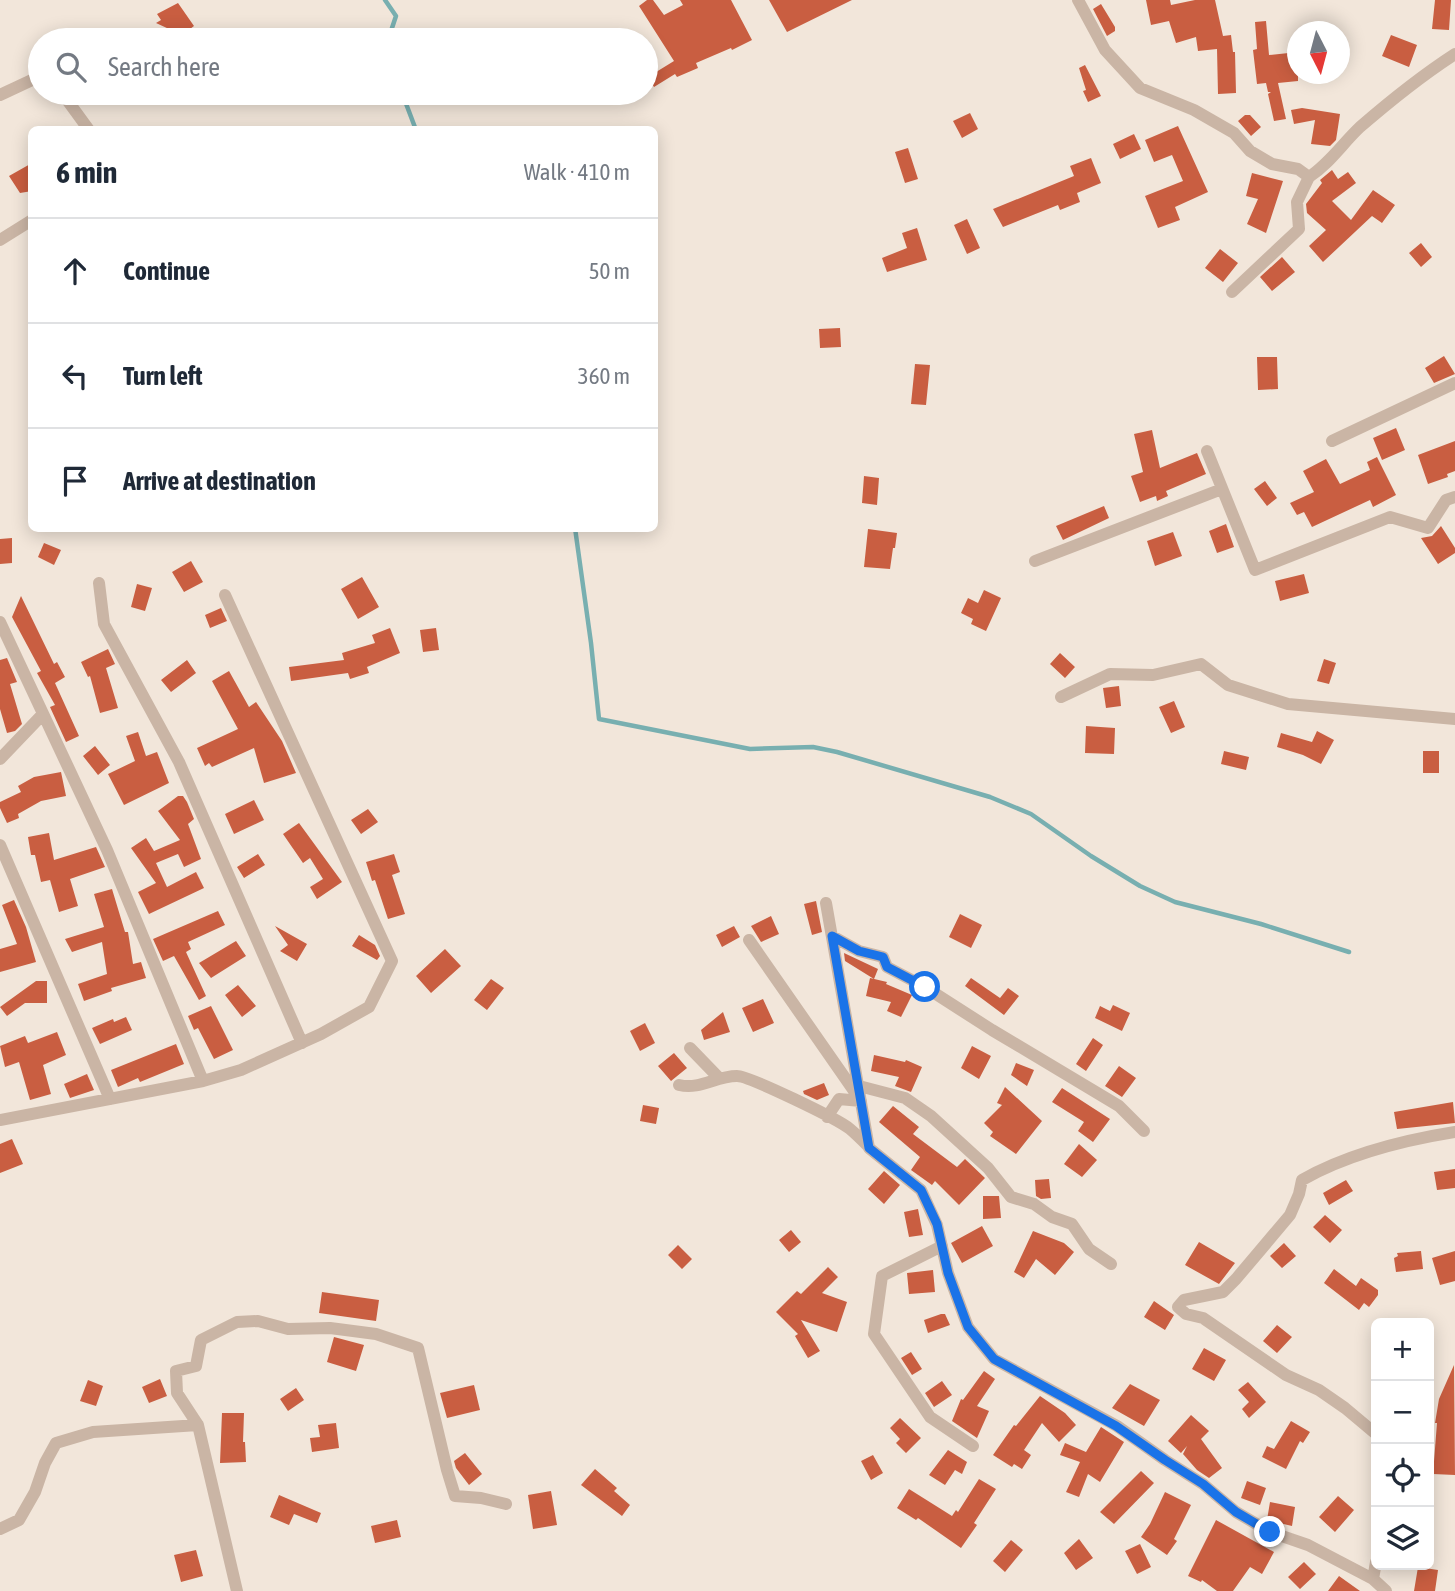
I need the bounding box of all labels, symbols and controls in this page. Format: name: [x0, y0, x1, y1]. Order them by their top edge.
north arrow: [1287, 21, 1350, 84]
search box: [28, 28, 658, 105]
icon: search: [52, 48, 90, 86]
text: Search here: [108, 52, 220, 82]
text: 6 min: [56, 155, 117, 189]
text: Walk · 410 m: [524, 159, 630, 185]
icon: ahead: [56, 252, 94, 290]
text: Continue: [123, 256, 210, 286]
text: 50 m: [589, 258, 630, 284]
icon: left: [56, 357, 94, 395]
text: Turn left: [123, 361, 203, 391]
text: 360 m: [578, 363, 630, 389]
icon: arrive: [56, 462, 94, 500]
text: Arrive at destination: [123, 466, 316, 496]
route start: [909, 971, 940, 1002]
map controls: [1371, 1318, 1434, 1570]
button: +: [1371, 1318, 1434, 1381]
button: −: [1371, 1381, 1434, 1444]
button: locate: [1371, 1444, 1434, 1507]
button: layers: [1371, 1507, 1434, 1570]
route end: [1254, 1516, 1285, 1547]

